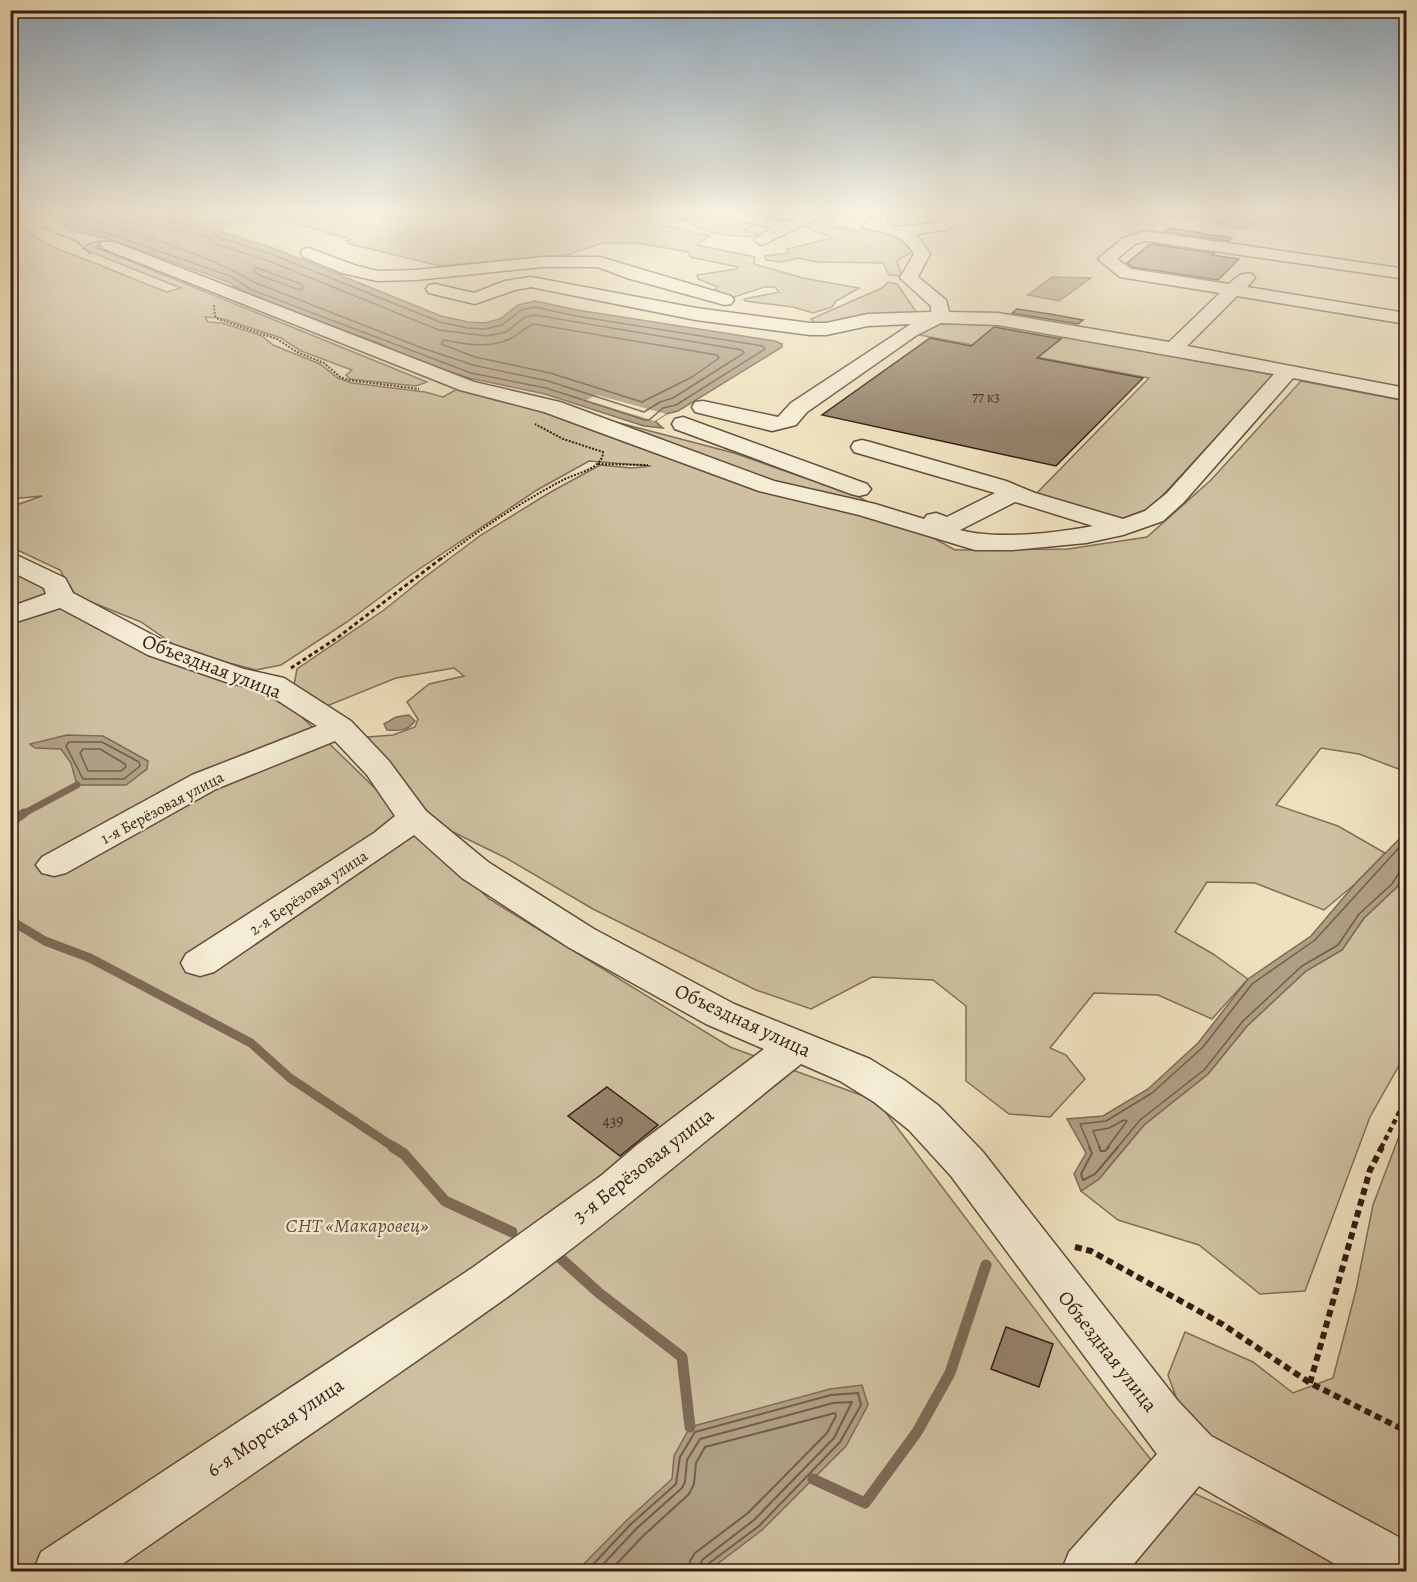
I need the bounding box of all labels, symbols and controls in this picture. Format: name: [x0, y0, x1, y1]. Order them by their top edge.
house number: 77 к3: [972, 388, 1000, 407]
street label: Объездная улица: [138, 627, 286, 706]
street label: 1-я Берёзовая улица: [97, 766, 228, 850]
street label: 2-я Берёзовая улица: [245, 845, 373, 941]
street label: Объездная улица: [670, 977, 816, 1064]
street label: 3-я Берёзовая улица: [567, 1101, 720, 1229]
house number: 439: [602, 1110, 624, 1132]
park label: СНТ «Макаровец»: [286, 1212, 428, 1239]
street label: Объездная улица: [1052, 1285, 1164, 1418]
street label: 6-я Морская улица: [201, 1371, 350, 1483]

